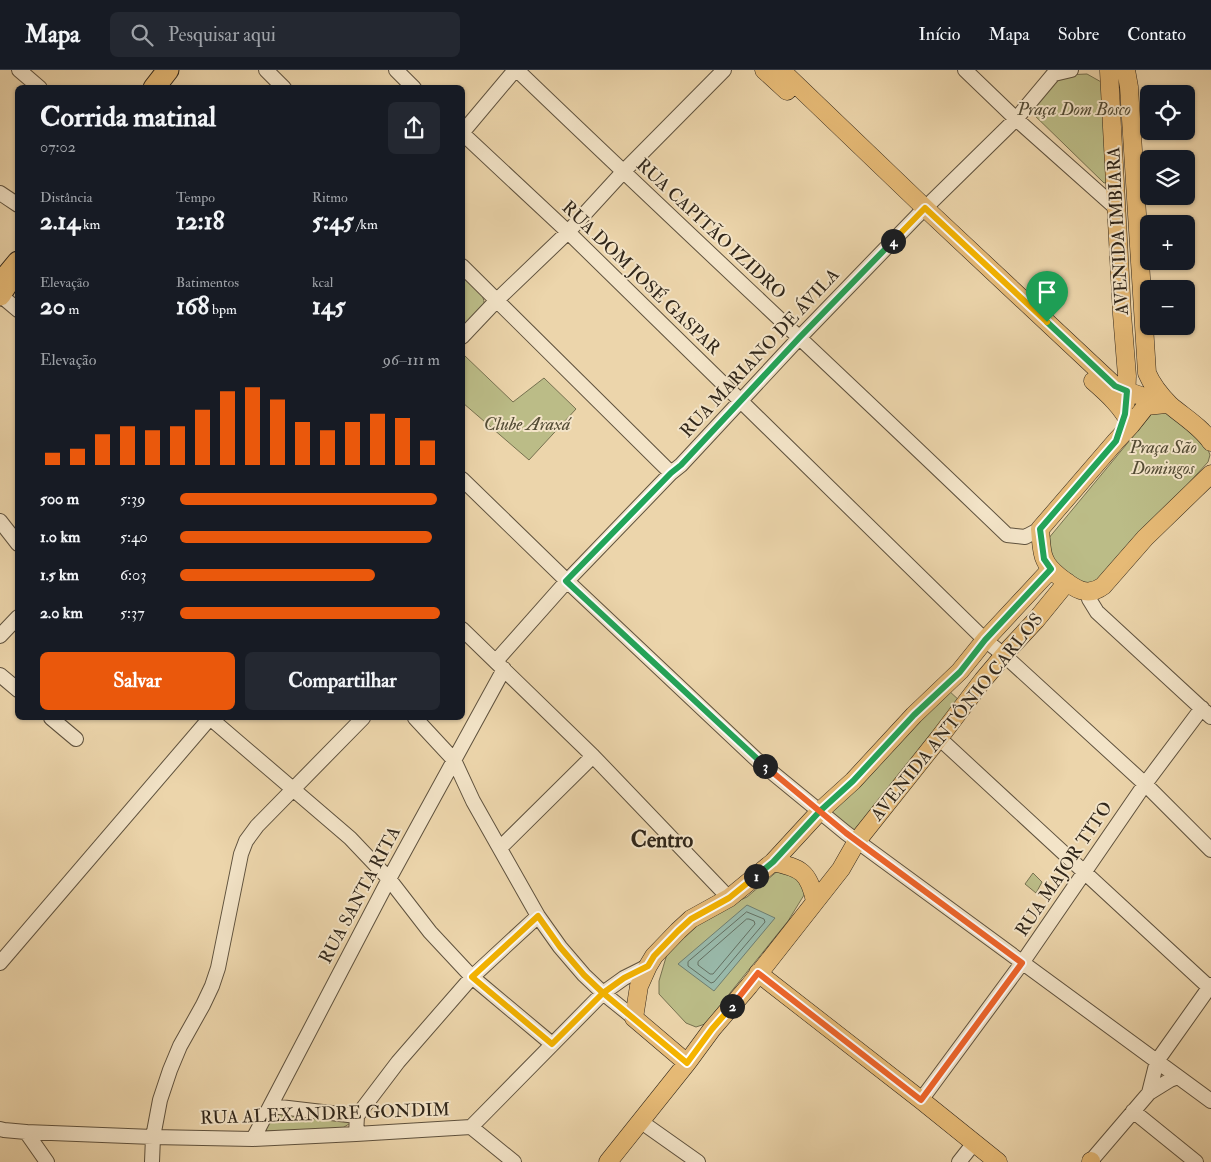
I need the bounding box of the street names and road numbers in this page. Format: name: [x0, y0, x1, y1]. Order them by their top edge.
street label: AVENIDA IMBIARA: [1102, 146, 1134, 317]
street label: RUA CAPITÃO IZIDRO: [631, 154, 791, 304]
street label: RUA DOM JOSÉ GASPAR: [557, 196, 726, 361]
street label: RUA MARIANO DE ÁVILA: [675, 263, 845, 443]
street label: AVENIDA ANTÔNIO CARLOS: [865, 608, 1048, 827]
street label: RUA MAJOR TITO: [1010, 797, 1118, 941]
street label: RUA SANTA RITA: [314, 822, 406, 968]
street label: RUA ALEXANDRE GONDIM: [200, 1098, 450, 1130]

